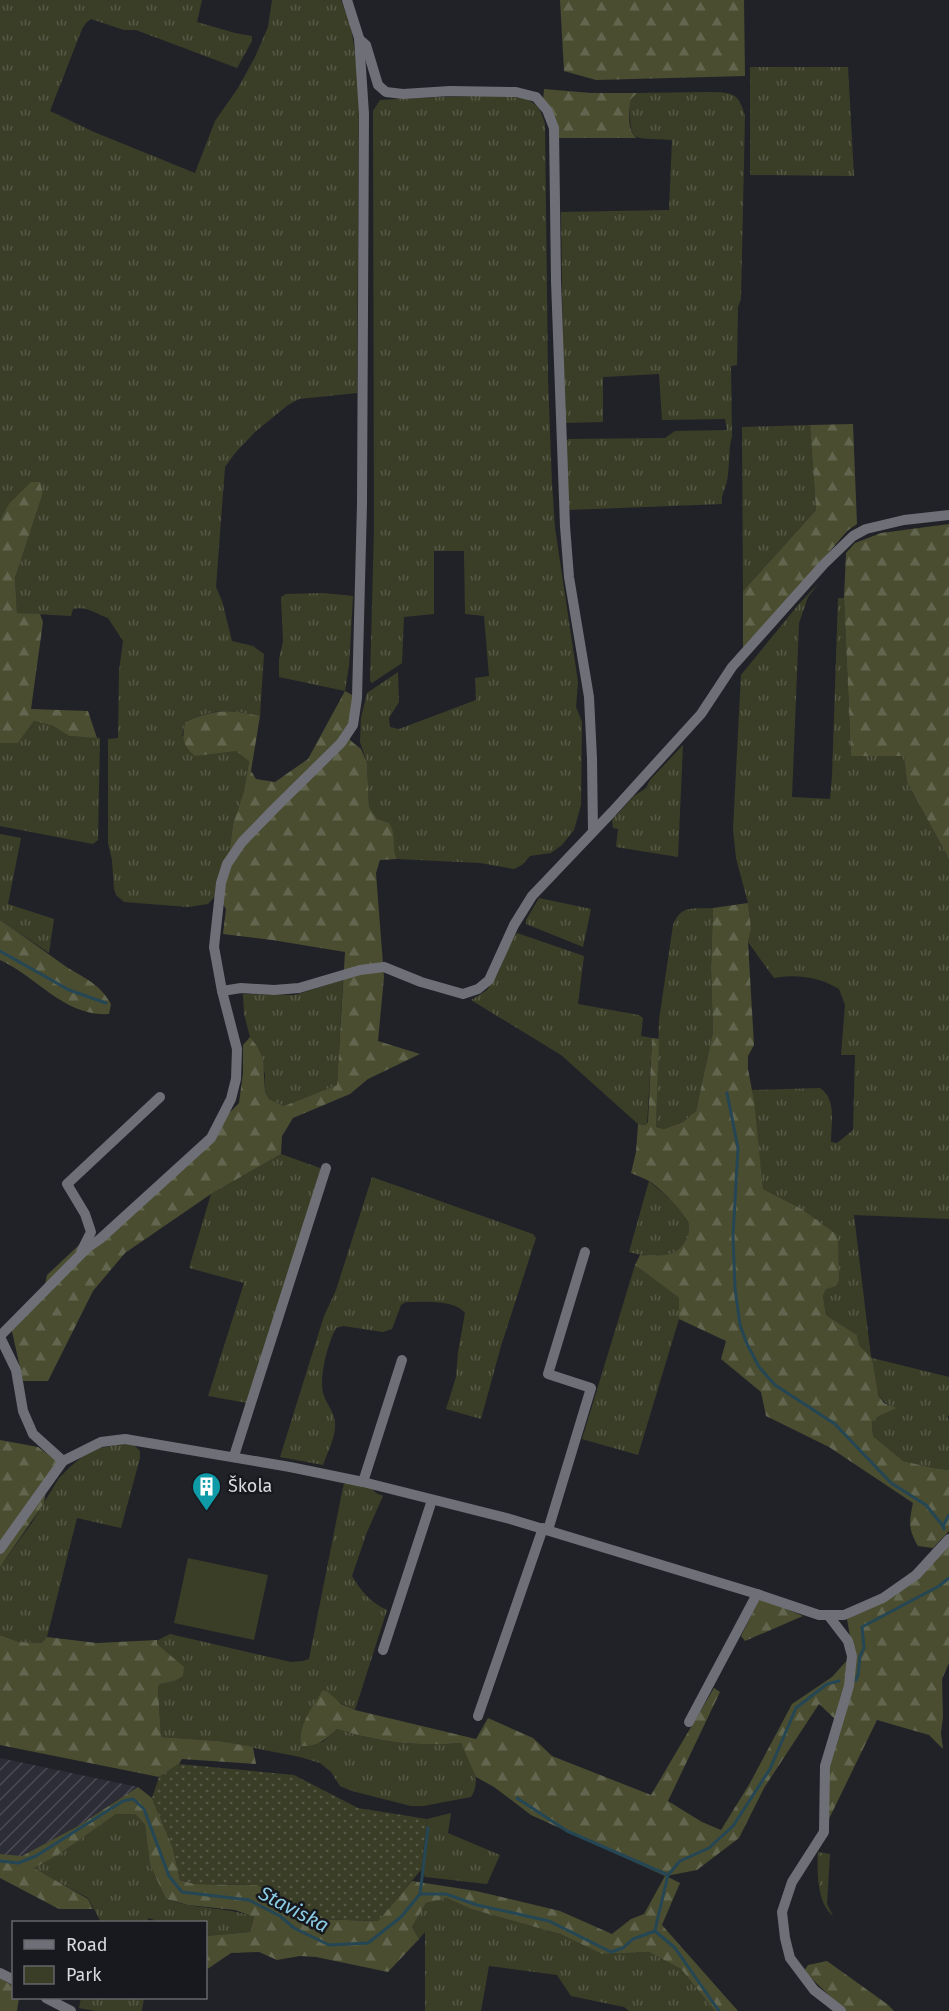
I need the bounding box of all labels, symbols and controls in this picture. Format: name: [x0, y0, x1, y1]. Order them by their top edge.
building icon: Škola: [191, 1470, 223, 1512]
place label: Škola: [228, 1475, 272, 1497]
water label: Staviska: [254, 1880, 333, 1937]
legend: [12, 1921, 207, 1999]
text: Road: [66, 1934, 108, 1956]
text: Park: [66, 1964, 102, 1986]

